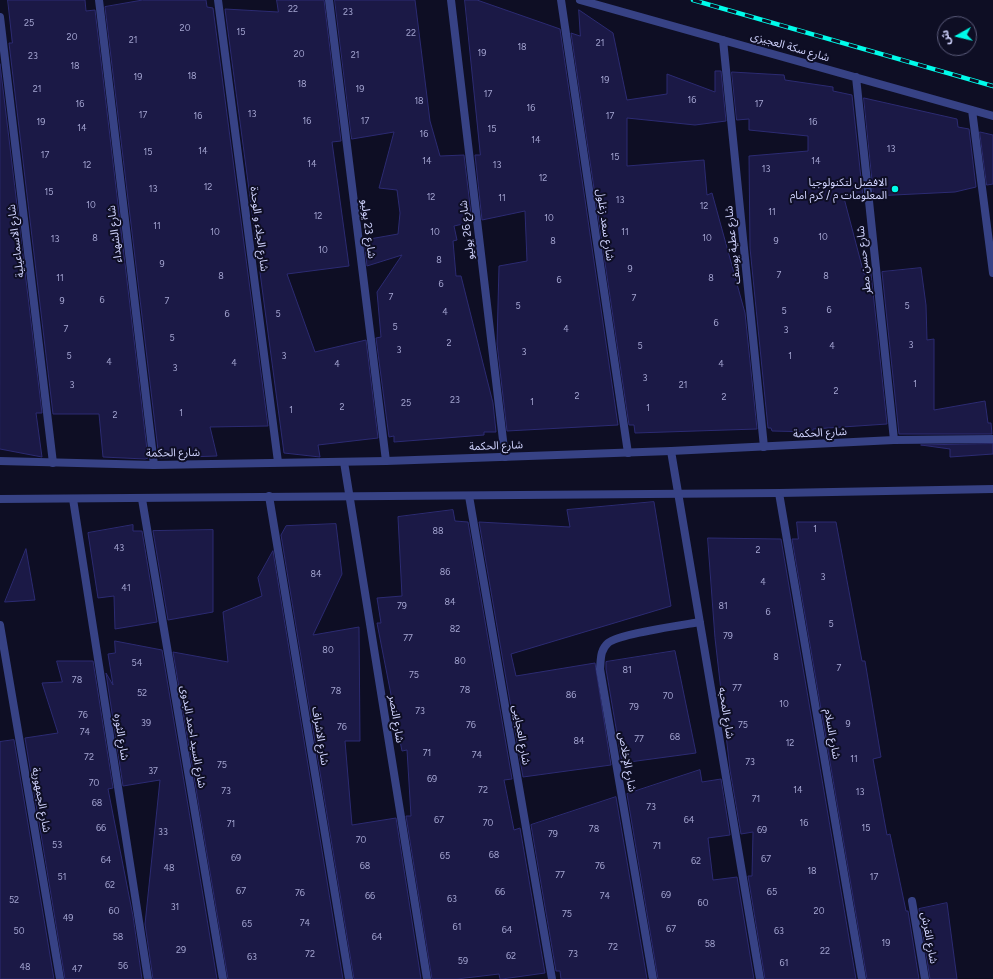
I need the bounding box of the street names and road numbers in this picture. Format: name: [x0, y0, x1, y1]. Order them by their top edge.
street label: شارع سكة العجيزى: [749, 29, 831, 65]
street label: شارع الجلاء و الوحدة: [247, 186, 271, 272]
street label: شارع سعد زغلول: [593, 188, 617, 262]
street label: شارع 23 يوليو: [358, 199, 378, 259]
street label: شارع 26 يوليو: [457, 199, 477, 261]
street label: شارع الاسماعيلية: [5, 204, 27, 278]
street label: شارع الشهداء: [105, 205, 125, 263]
street label: شارع عطية يوسف: [722, 205, 744, 285]
street label: شارع حسن مطر: [854, 225, 874, 295]
street label: شارع الحكمة: [793, 425, 847, 441]
street label: شارع الحكمة: [469, 438, 523, 454]
street label: شارع الحكمة: [146, 446, 200, 460]
street label: شارع السيد احمد البدوى: [177, 685, 209, 789]
street label: شارع المحبه: [715, 686, 737, 740]
street label: شارع النصر: [386, 694, 406, 744]
street label: شارع العجايبى: [509, 704, 533, 766]
street label: شارع الاشراف: [309, 706, 331, 766]
street label: شارع السلام: [821, 708, 843, 760]
street label: شارع الثوره: [111, 713, 131, 761]
street label: شارع الإخلاص: [615, 731, 639, 793]
street label: شارع الجمهورية: [29, 766, 53, 834]
street label: شارع القرش: [918, 911, 940, 965]

